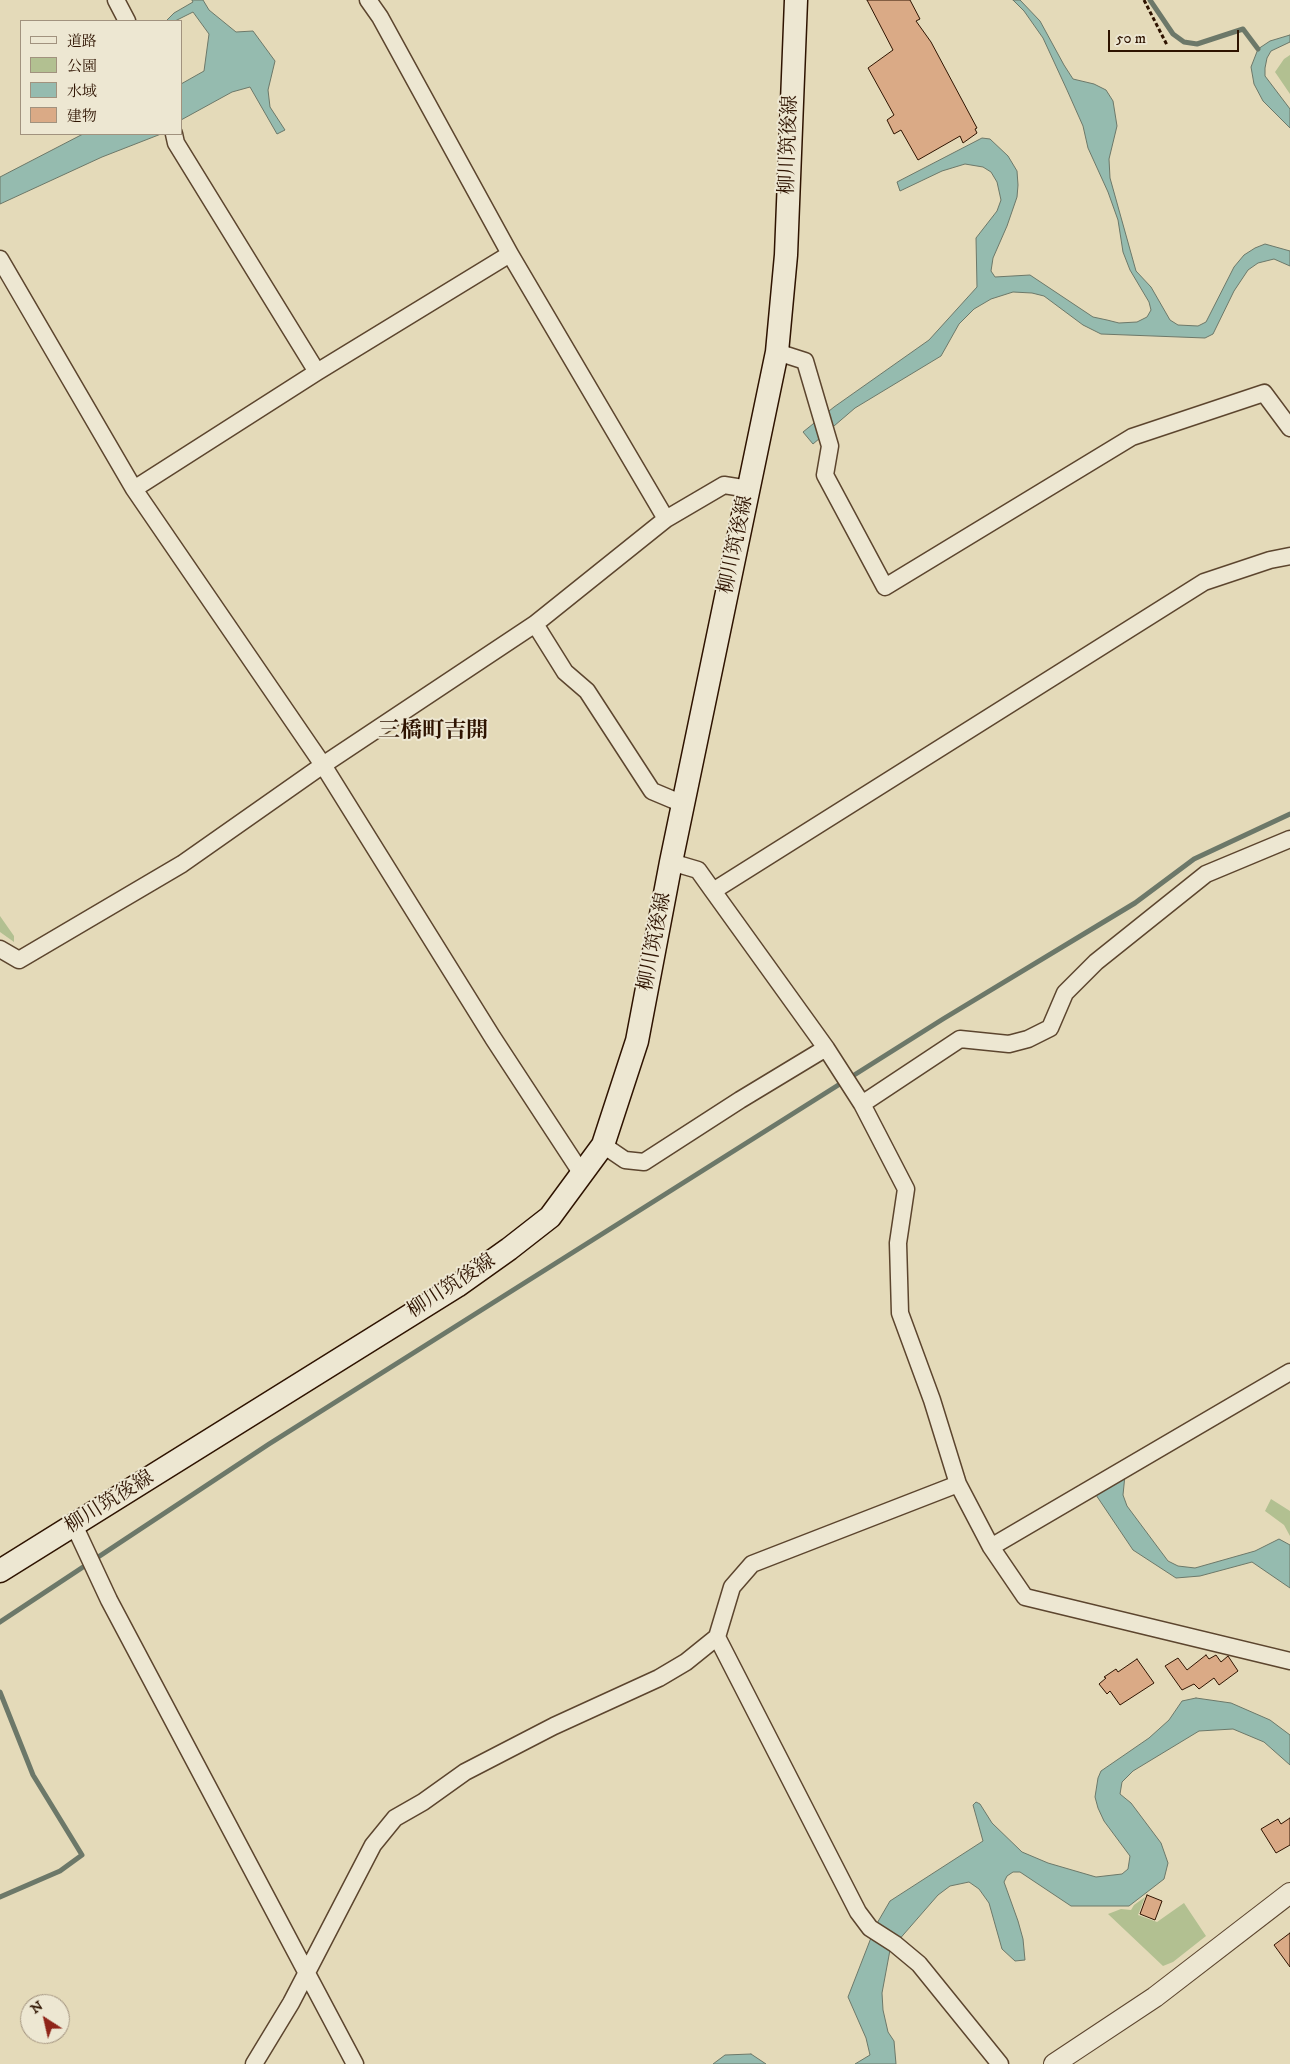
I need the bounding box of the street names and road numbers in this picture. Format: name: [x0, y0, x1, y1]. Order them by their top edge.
street label: 柳川筑後線: [776, 95, 804, 195]
street label: 柳川筑後線: [715, 494, 759, 596]
street label: 柳川筑後線: [635, 891, 677, 993]
street label: 柳川筑後線: [404, 1250, 500, 1324]
street label: 柳川筑後線: [61, 1466, 159, 1540]

